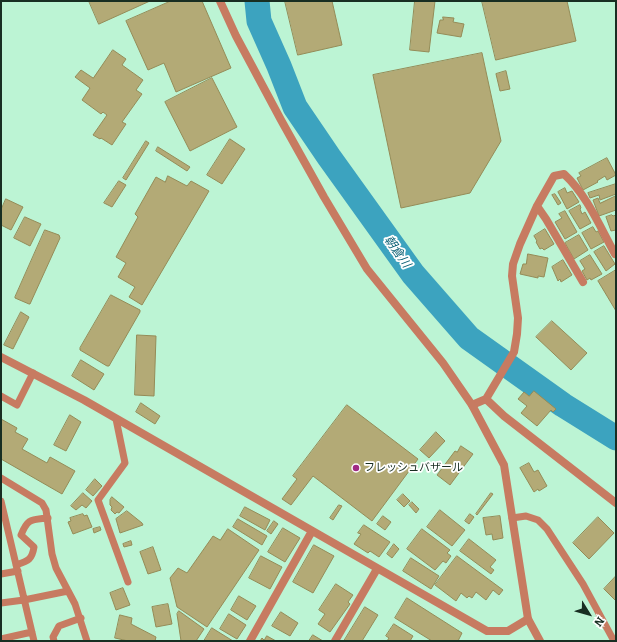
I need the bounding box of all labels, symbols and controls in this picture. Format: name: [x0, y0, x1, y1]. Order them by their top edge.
water label: 朝倉川: [381, 233, 413, 271]
place label: フレッシュバザール: [364, 461, 463, 475]
marker: フレッシュバザール: [351, 463, 361, 473]
north arrow: [569, 594, 609, 634]
text: N: [591, 614, 607, 629]

